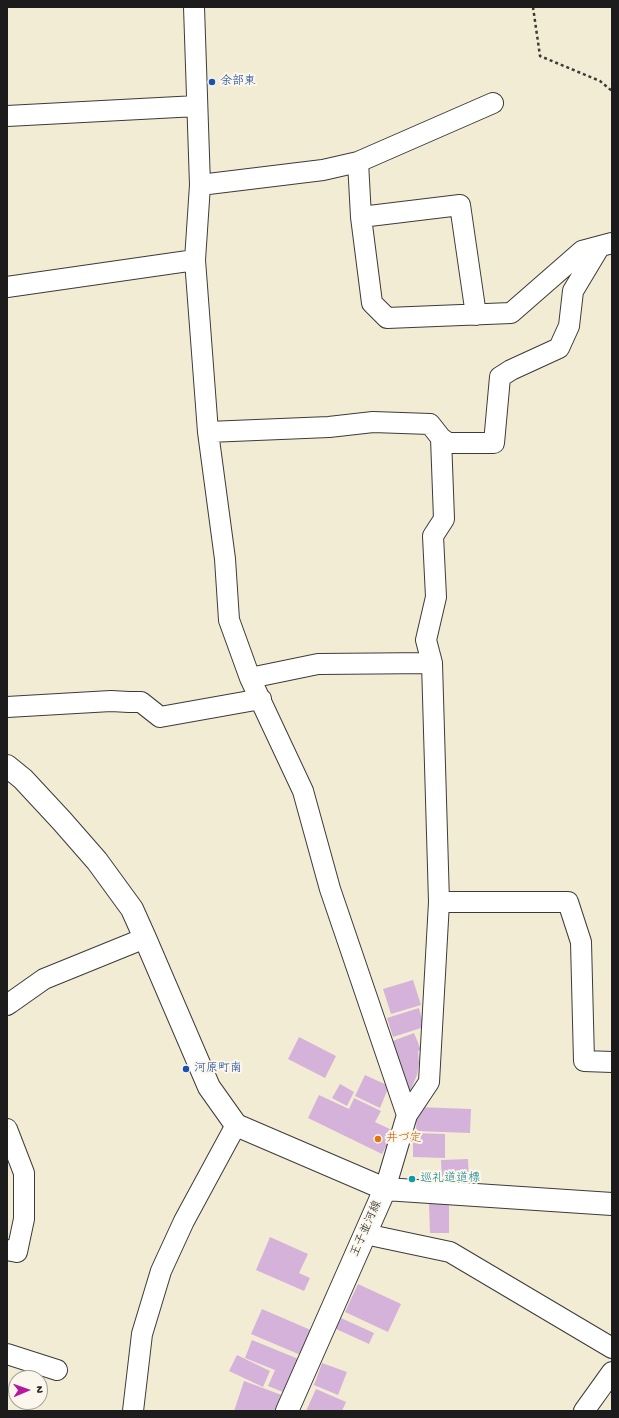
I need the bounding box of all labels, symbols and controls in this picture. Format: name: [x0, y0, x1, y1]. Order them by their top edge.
place label: 余部東: [220, 75, 256, 89]
marker: 余部東: [207, 77, 217, 87]
place label: 河原町南: [194, 1062, 242, 1076]
marker: 河原町南: [181, 1064, 191, 1074]
place label: 井づ定: [386, 1132, 422, 1146]
marker: 井づ定: [373, 1134, 383, 1144]
place label: 巡礼道道標: [420, 1172, 480, 1186]
marker: 巡礼道道標: [407, 1174, 417, 1184]
street label: 王子並河線: [348, 1199, 386, 1259]
north arrow: [8, 1370, 48, 1410]
text: N: [33, 1386, 45, 1393]

